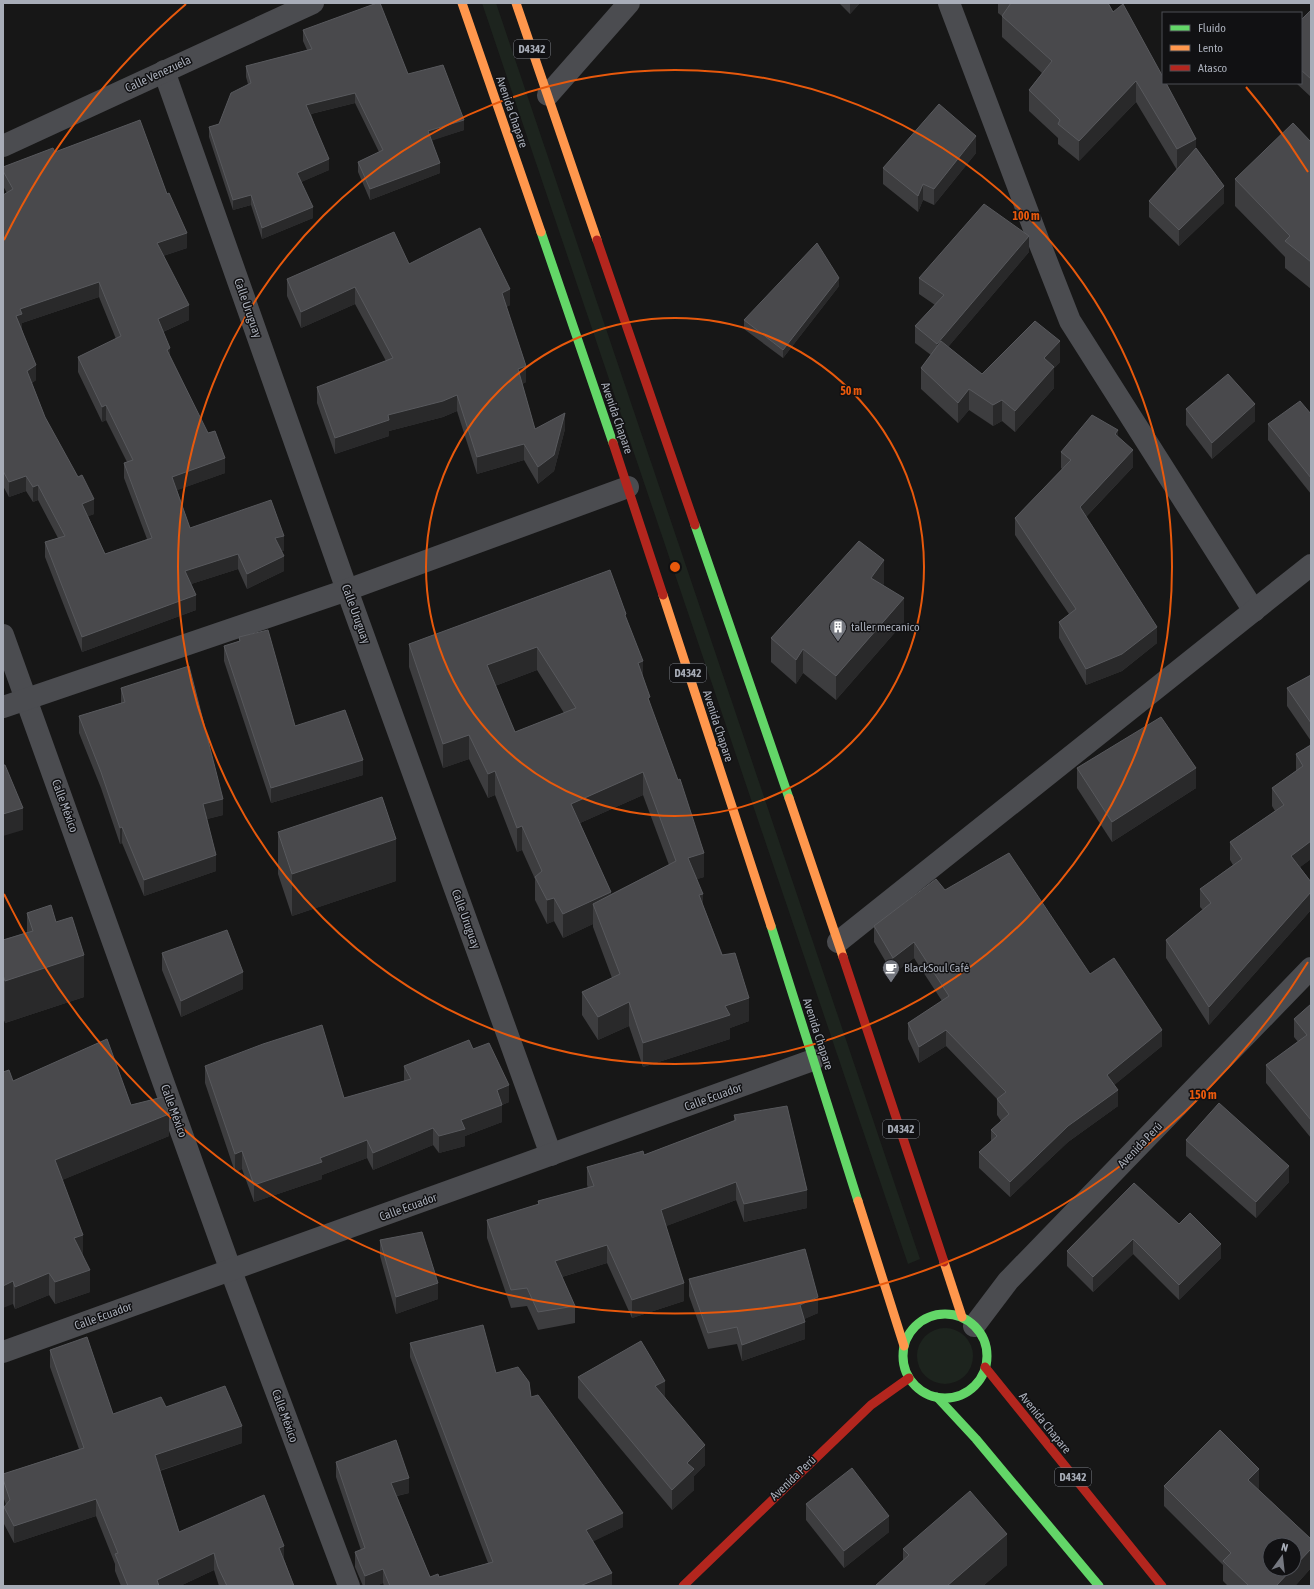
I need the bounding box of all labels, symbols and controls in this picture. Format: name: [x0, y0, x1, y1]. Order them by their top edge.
legend: [1162, 12, 1302, 84]
text: Fluido: [1198, 21, 1226, 35]
road number: D4342: [514, 40, 550, 58]
text: Lento: [1198, 41, 1223, 55]
street label: Calle Venezuela: [123, 53, 193, 95]
text: Atasco: [1198, 61, 1228, 75]
street label: Avenida Chapare: [493, 74, 531, 150]
text: 100 m: [1012, 209, 1040, 223]
street label: Calle Uruguay: [231, 276, 265, 340]
street label: Avenida Chapare: [598, 380, 636, 456]
text: 50 m: [840, 384, 862, 398]
centre of rings: [668, 560, 682, 574]
street label: Calle Uruguay: [339, 582, 373, 646]
building icon: taller mecanico: [828, 617, 848, 642]
place label: taller mecanico: [851, 620, 920, 634]
road number: D4342: [670, 664, 706, 682]
street label: Avenida Chapare: [700, 688, 736, 764]
street label: Calle México: [49, 778, 81, 835]
street label: Calle Uruguay: [449, 887, 483, 951]
cafe icon: BlackSoul Café: [881, 958, 901, 983]
place label: BlackSoul Café: [904, 961, 969, 975]
street label: Avenida Chapare: [800, 996, 836, 1072]
street label: Calle Ecuador: [682, 1080, 744, 1114]
street label: Calle México: [158, 1083, 190, 1140]
text: 150 m: [1189, 1088, 1217, 1102]
street label: Avenida Perú: [1115, 1119, 1165, 1171]
road number: D4342: [883, 1120, 919, 1138]
street label: Calle Ecuador: [377, 1190, 439, 1224]
street label: Calle Ecuador: [72, 1299, 134, 1333]
street label: Calle México: [269, 1388, 301, 1445]
street label: Avenida Chapare: [1016, 1390, 1074, 1456]
street label: Avenida Perú: [767, 1453, 819, 1503]
road number: D4342: [1055, 1468, 1091, 1486]
north arrow: [1262, 1537, 1302, 1577]
text: N: [1280, 1541, 1289, 1554]

